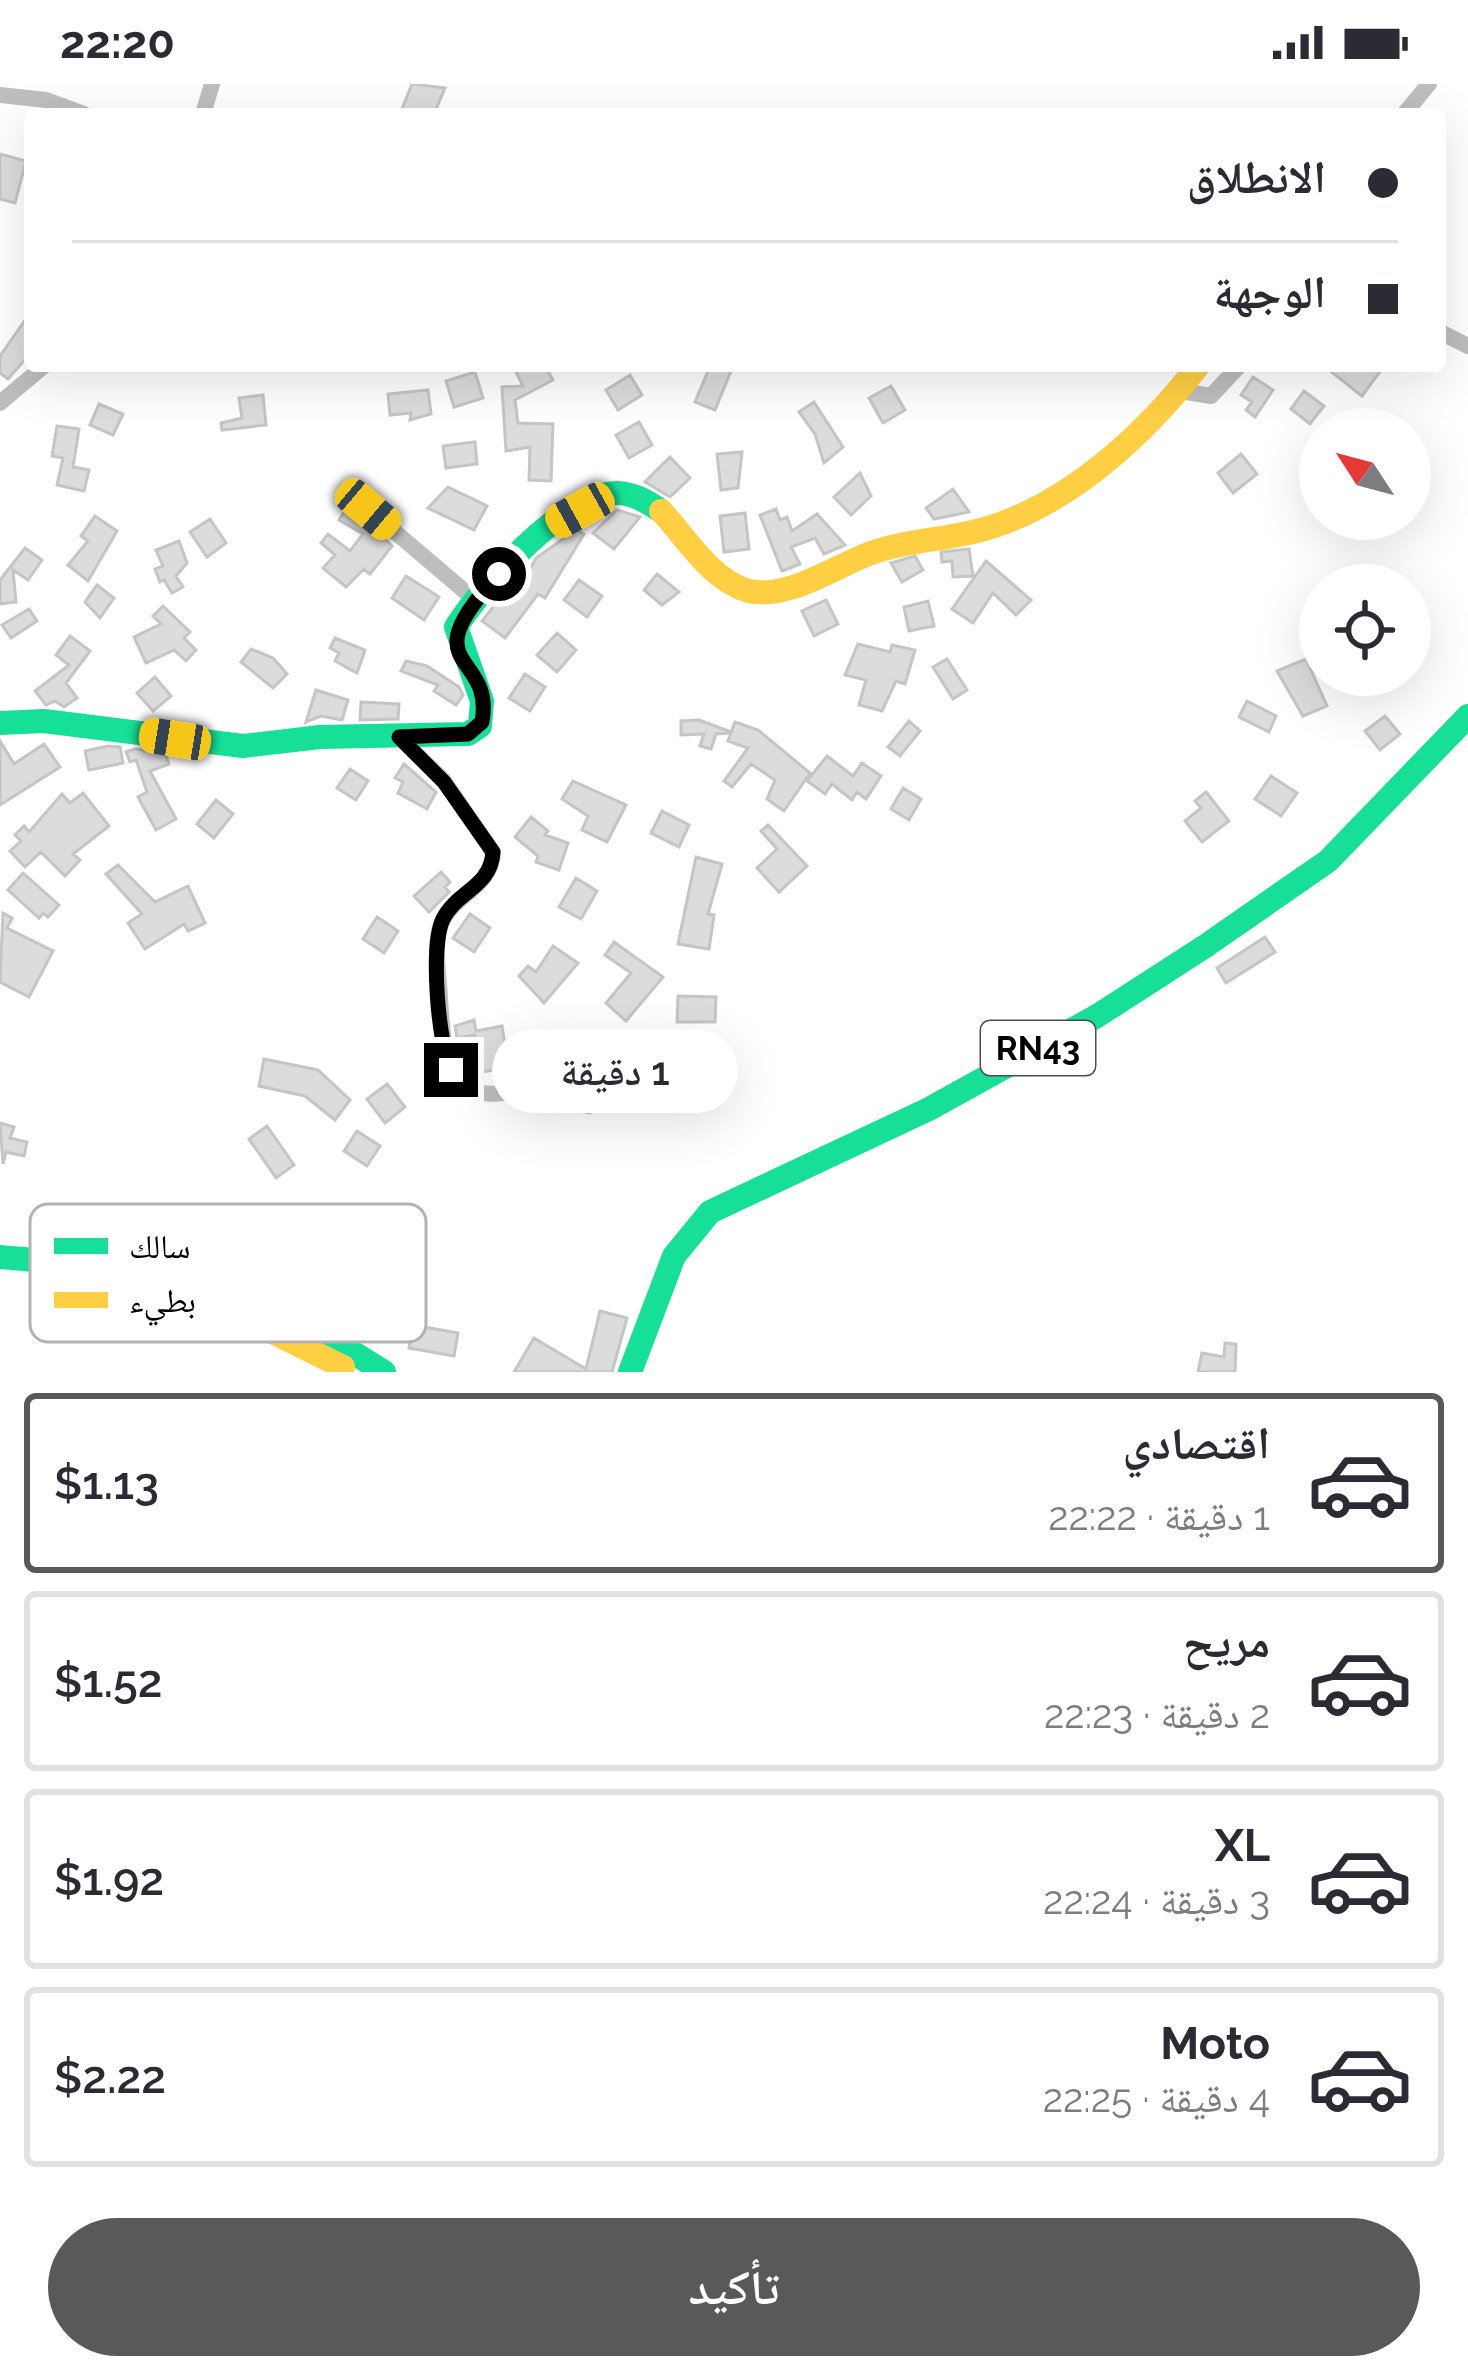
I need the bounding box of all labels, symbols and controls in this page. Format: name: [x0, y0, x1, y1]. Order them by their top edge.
text: 22:20: [60, 16, 175, 69]
text: الانطلاق: [1187, 151, 1326, 204]
text: الوجهة: [1213, 266, 1326, 319]
north arrow: [1299, 408, 1431, 540]
map controls: [1299, 408, 1431, 696]
car: [329, 472, 407, 546]
car: [540, 477, 620, 543]
route start: [472, 547, 526, 601]
button: locate: [1299, 564, 1431, 696]
car: [137, 716, 213, 762]
road number: RN43: [981, 1021, 1095, 1075]
callout: 1 دقيقة: [493, 1028, 739, 1112]
route end: [424, 1043, 478, 1097]
text: 1 دقيقة: [560, 1048, 670, 1094]
legend: [30, 1204, 426, 1342]
text: سالك: [129, 1227, 190, 1266]
text: بطيء: [129, 1281, 196, 1326]
text: اقتصادي: [1123, 1417, 1270, 1470]
icon: car: [1306, 1429, 1414, 1537]
text: $1.13: [54, 1457, 159, 1510]
text: 1 دقيقة · 22:22: [1048, 1493, 1270, 1539]
text: مريح: [1183, 1615, 1270, 1668]
icon: car: [1306, 1627, 1414, 1735]
text: $1.52: [54, 1655, 163, 1708]
text: 2 دقيقة · 22:23: [1044, 1691, 1270, 1737]
text: XL: [1215, 1819, 1270, 1872]
icon: car: [1306, 1825, 1414, 1933]
text: $1.92: [54, 1853, 164, 1906]
text: 3 دقيقة · 22:24: [1043, 1877, 1270, 1923]
text: Moto: [1160, 2017, 1270, 2070]
icon: car: [1306, 2023, 1414, 2131]
text: $2.22: [54, 2051, 166, 2104]
text: 4 دقيقة · 22:25: [1043, 2075, 1270, 2121]
button: تأكيد: [48, 2218, 1420, 2356]

